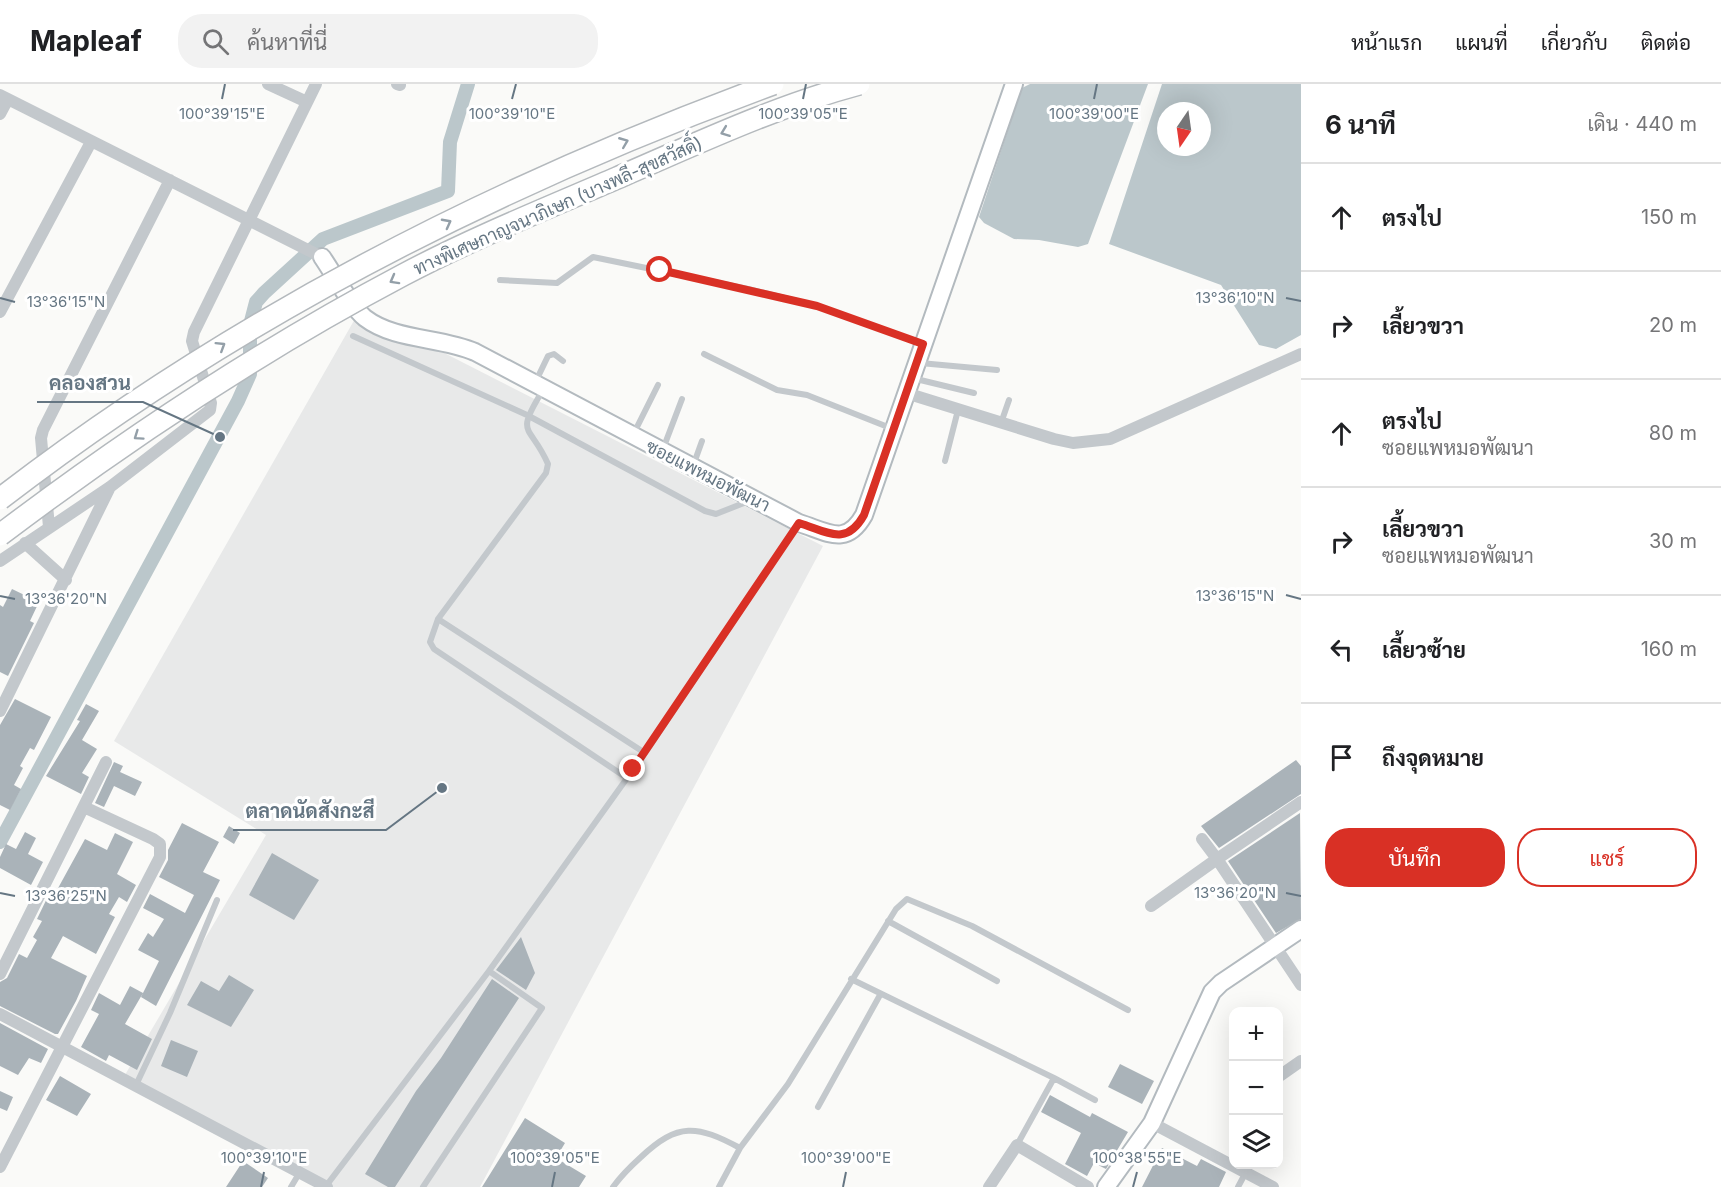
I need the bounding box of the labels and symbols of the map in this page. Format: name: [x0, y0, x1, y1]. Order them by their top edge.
north arrow: [1157, 102, 1211, 156]
text: 100°39'15"E: [179, 104, 265, 123]
text: 100°39'10"E: [469, 104, 555, 123]
text: 100°39'05"E: [758, 104, 848, 123]
text: 100°39'00"E: [1049, 104, 1139, 123]
one-way arrow: [720, 125, 731, 137]
street label: ทางพิเศษกาญจนาภิเษก (บางพลี-สุขสวัสดิ์): [408, 127, 706, 281]
one-way arrow: [618, 137, 629, 149]
one-way arrow: [441, 219, 451, 230]
route start: [646, 256, 672, 282]
one-way arrow: [390, 273, 400, 284]
text: 13°36'10"N: [1196, 288, 1274, 307]
text: 13°36'15"N: [27, 292, 105, 311]
one-way arrow: [214, 343, 225, 354]
callout: คลองสวน: [37, 364, 143, 402]
text: คลองสวน: [49, 371, 131, 395]
one-way arrow: [133, 429, 144, 440]
street label: ซอยแพหมอพัฒนา: [643, 435, 774, 516]
text: 13°36'15"N: [1196, 586, 1274, 605]
text: 13°36'20"N: [25, 589, 107, 608]
route end: [619, 755, 645, 781]
callout: ตลาดนัดสังกะสี: [233, 792, 386, 830]
text: ตลาดนัดสังกะสี: [246, 798, 374, 823]
text: 13°36'20"N: [1194, 883, 1276, 902]
text: 13°36'25"N: [25, 886, 107, 905]
text: 100°39'10"E: [221, 1148, 307, 1167]
text: 100°39'05"E: [510, 1148, 600, 1167]
text: 100°39'00"E: [801, 1148, 891, 1167]
text: 100°38'55"E: [1092, 1148, 1182, 1167]

